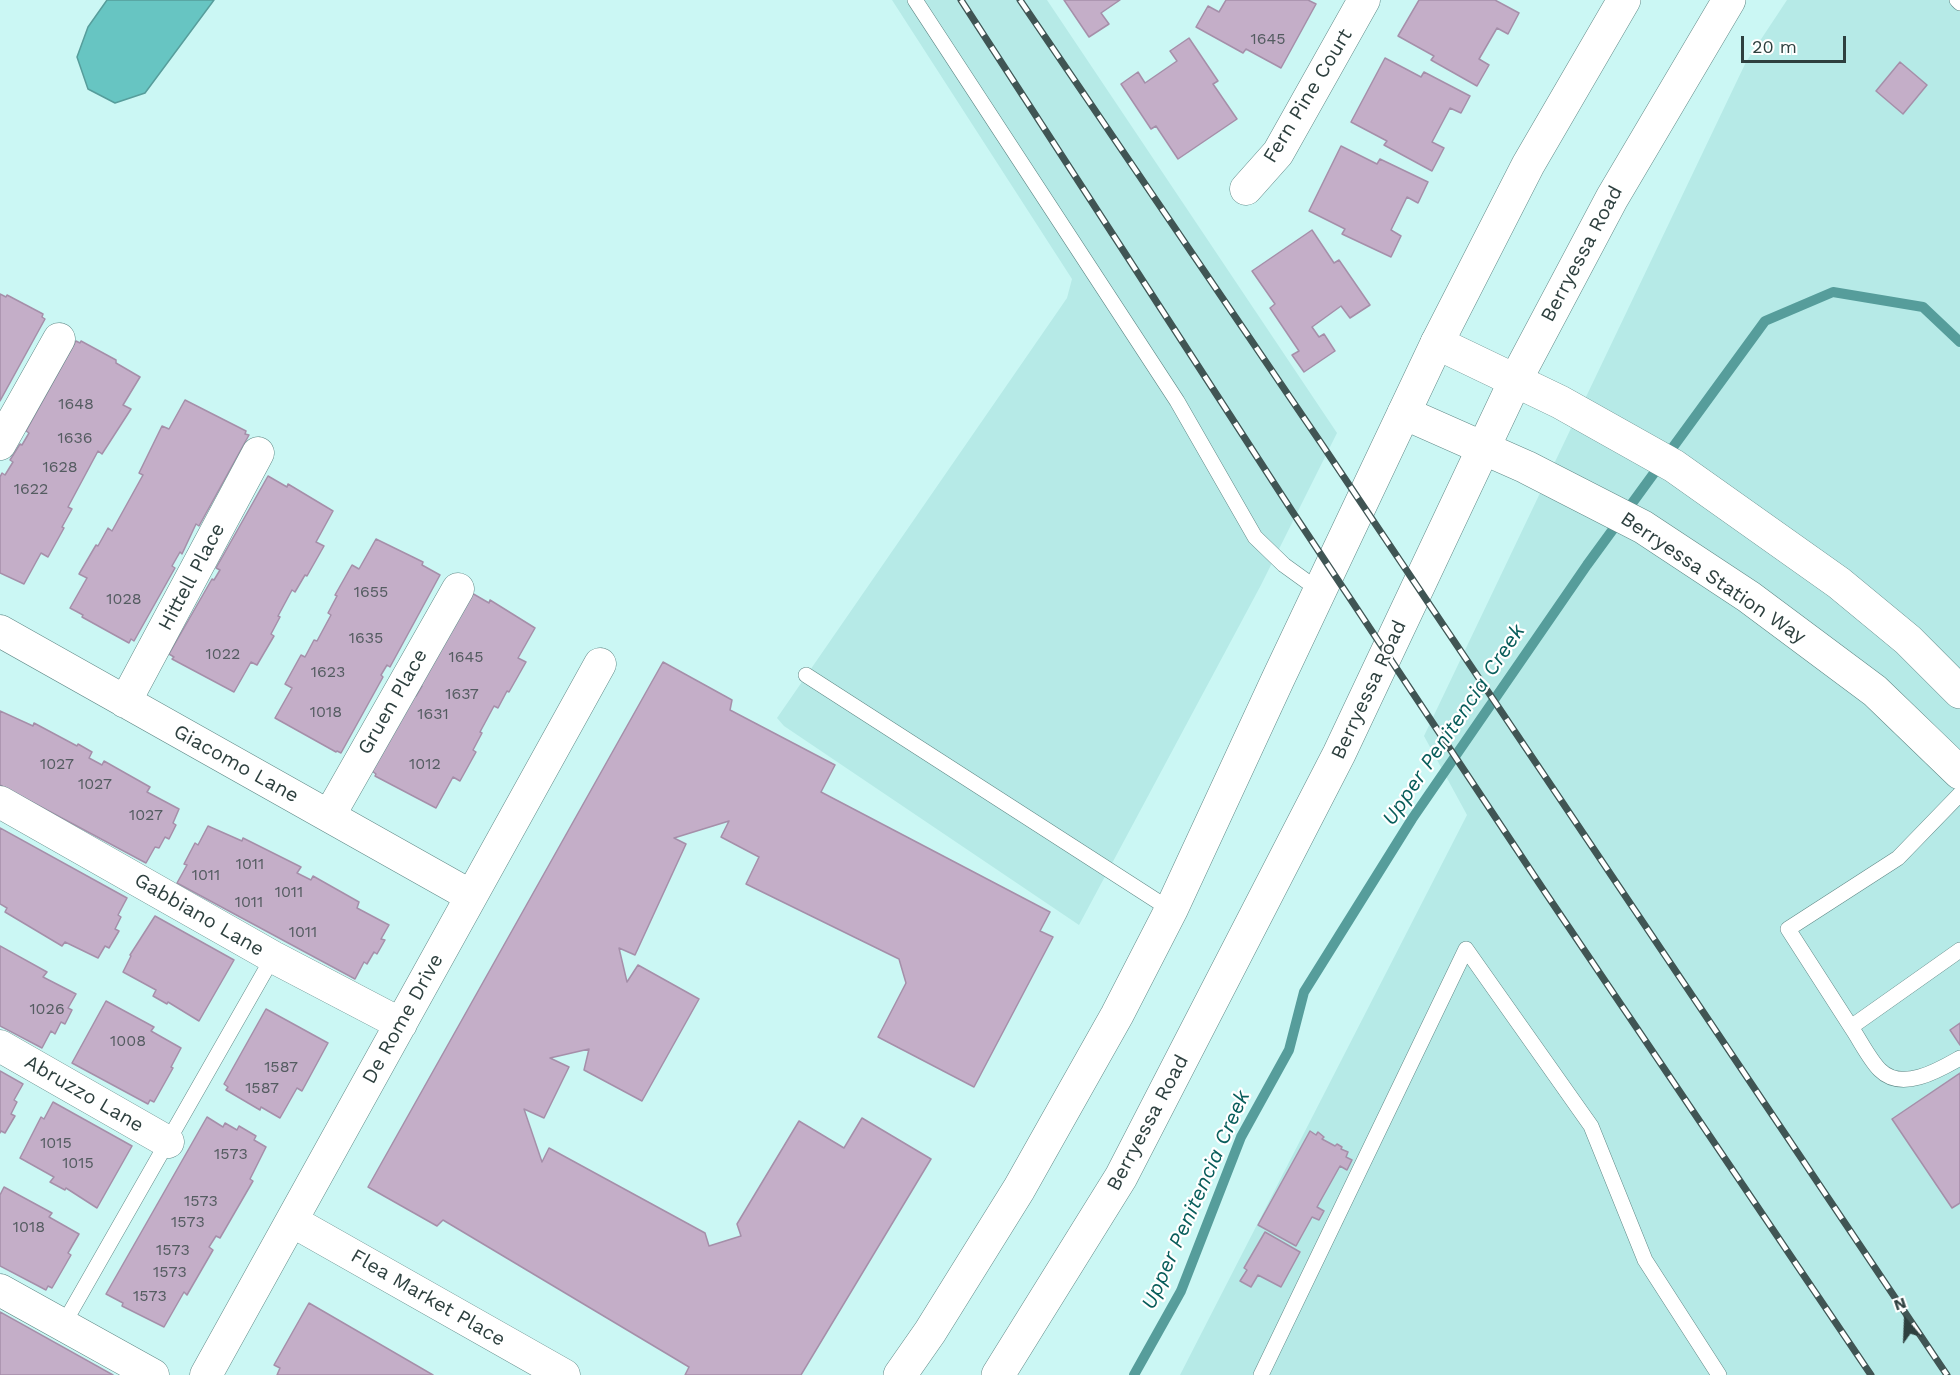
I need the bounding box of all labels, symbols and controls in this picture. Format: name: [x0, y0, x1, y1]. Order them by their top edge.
scale bar: [1744, 24, 1849, 62]
street label: Fern Pine Court: [1259, 25, 1357, 167]
house number: 1645: [1250, 29, 1286, 49]
text: 20 m: [1752, 36, 1797, 57]
street label: Berryessa Road: [1536, 182, 1628, 326]
house number: 1648: [58, 394, 94, 414]
house number: 1636: [57, 428, 93, 448]
house number: 1628: [42, 457, 78, 477]
house number: 1622: [14, 479, 48, 499]
street label: Berryessa Station Way: [1616, 507, 1810, 649]
street label: Hittell Place: [154, 519, 230, 635]
house number: 1655: [354, 582, 388, 602]
house number: 1028: [106, 589, 142, 609]
street label: Berryessa Road: [1326, 617, 1412, 763]
water label: Upper Penitencia Creek: [1377, 620, 1531, 830]
house number: 1635: [349, 628, 383, 648]
house number: 1022: [206, 644, 240, 664]
street label: Gruen Place: [353, 645, 433, 759]
house number: 1645: [448, 647, 484, 667]
house number: 1623: [311, 662, 345, 682]
house number: 1637: [445, 684, 479, 704]
house number: 1018: [310, 702, 342, 722]
house number: 1631: [417, 704, 449, 724]
street label: Giacomo Lane: [169, 720, 303, 808]
house number: 1027: [40, 754, 74, 774]
house number: 1012: [409, 754, 441, 774]
house number: 1027: [78, 774, 112, 794]
house number: 1027: [129, 805, 163, 825]
house number: 1011: [236, 854, 264, 874]
house number: 1011: [192, 865, 220, 885]
street label: Gabbiano Lane: [130, 868, 268, 962]
house number: 1011: [275, 882, 303, 902]
house number: 1011: [235, 892, 263, 912]
house number: 1011: [289, 922, 317, 942]
street label: De Rome Drive: [357, 950, 449, 1088]
house number: 1026: [29, 999, 65, 1019]
house number: 1008: [110, 1031, 146, 1051]
street label: Abruzzo Lane: [20, 1050, 148, 1138]
street label: Berryessa Road: [1102, 1051, 1194, 1195]
house number: 1587: [264, 1057, 298, 1077]
house number: 1587: [245, 1078, 279, 1098]
water label: Upper Penitencia Creek: [1136, 1087, 1256, 1313]
house number: 1015: [40, 1133, 72, 1153]
house number: 1573: [214, 1144, 248, 1164]
house number: 1015: [62, 1153, 94, 1173]
house number: 1573: [184, 1191, 218, 1211]
house number: 1573: [171, 1212, 205, 1232]
house number: 1018: [13, 1217, 45, 1237]
house number: 1573: [156, 1240, 190, 1260]
street label: Flea Market Place: [347, 1244, 509, 1352]
house number: 1573: [153, 1262, 187, 1282]
house number: 1573: [133, 1286, 167, 1306]
north arrow: [1876, 1291, 1936, 1351]
text: N: [1891, 1293, 1909, 1314]

